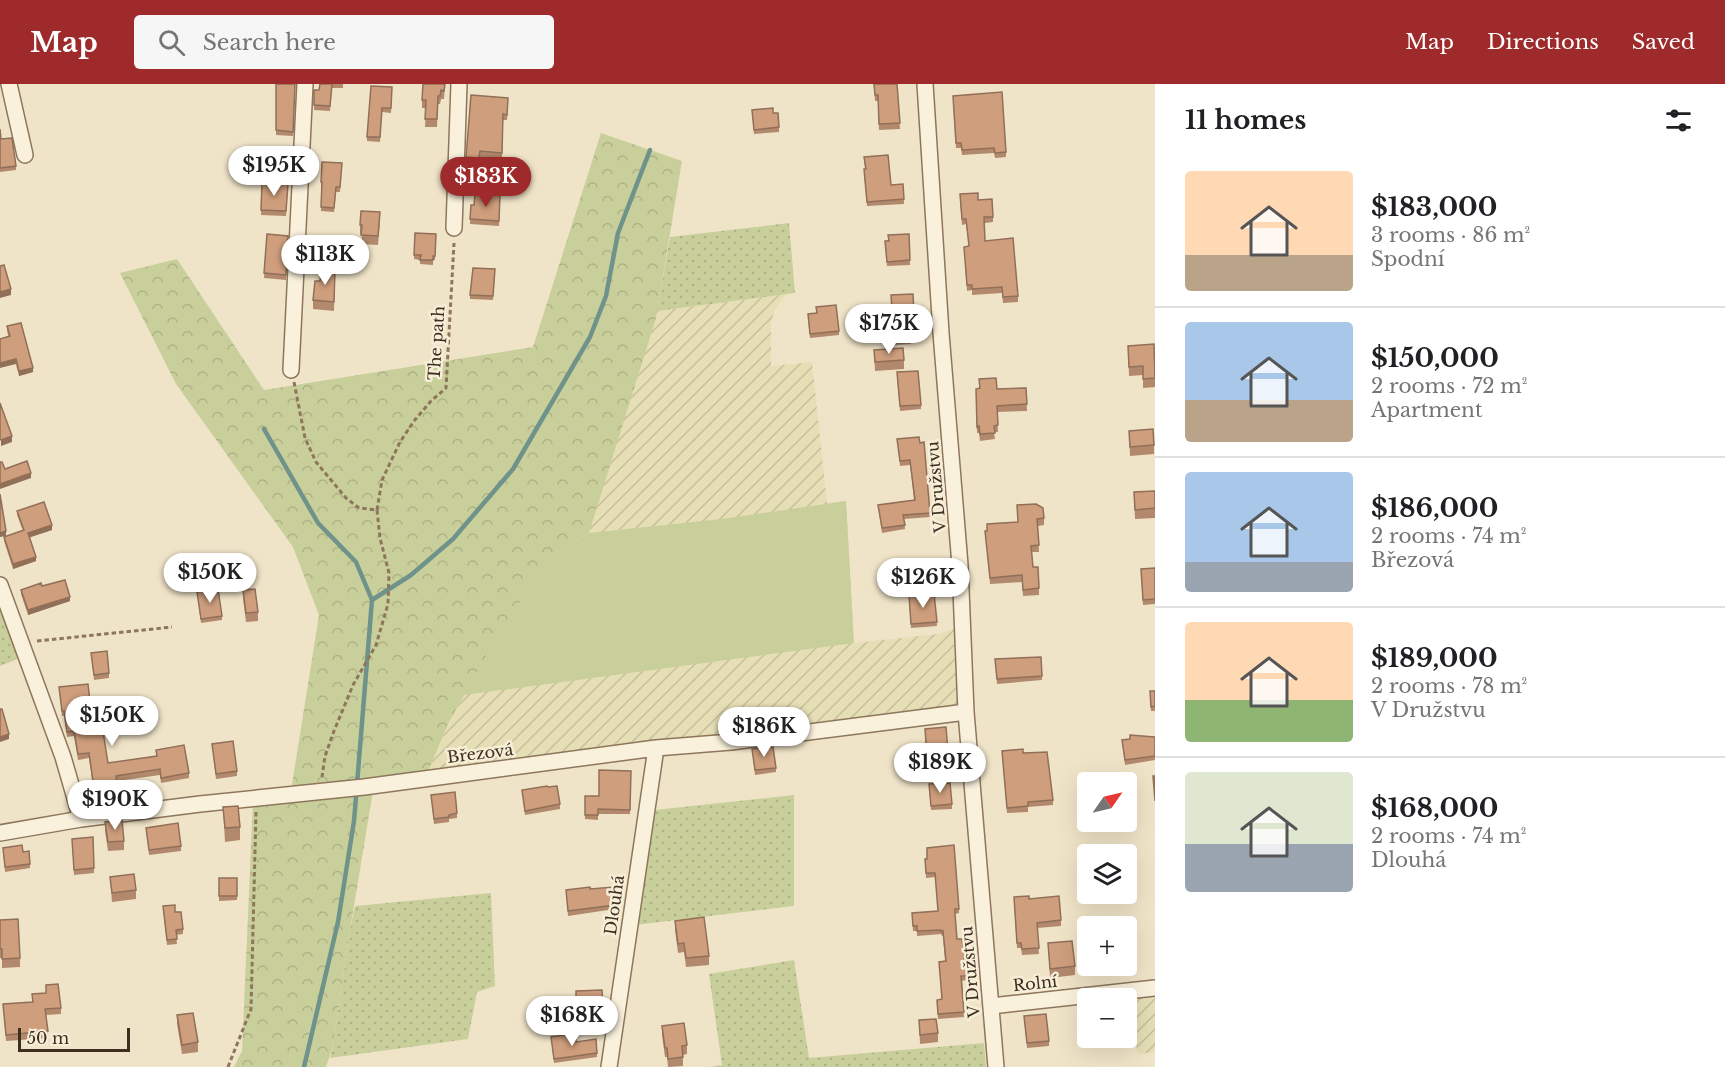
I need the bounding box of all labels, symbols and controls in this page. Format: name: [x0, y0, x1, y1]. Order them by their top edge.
search box: [134, 15, 554, 69]
text: Map: [30, 25, 98, 60]
icon: search: [155, 26, 188, 59]
text: Search here: [203, 29, 336, 56]
text: Map: [1405, 29, 1454, 55]
text: Directions: [1487, 29, 1599, 55]
text: Saved: [1632, 29, 1695, 55]
text: 11 homes: [1185, 104, 1306, 136]
icon: filters: [1662, 104, 1695, 137]
pin: $195K: [232, 146, 316, 197]
text: $195K: [242, 153, 306, 177]
pin: $183K: [444, 157, 528, 208]
text: $183K: [454, 164, 518, 188]
text: $183,000: [1371, 191, 1497, 223]
icon: home: [1233, 195, 1305, 267]
text: 3 rooms · 86 m²: [1371, 223, 1530, 247]
pin: $113K: [283, 235, 367, 286]
text: $113K: [295, 242, 355, 266]
text: Spodní: [1371, 247, 1445, 271]
pin: $175K: [847, 304, 931, 355]
street label: The path: [423, 305, 449, 381]
text: $175K: [859, 311, 919, 335]
text: $150,000: [1371, 342, 1499, 374]
icon: home: [1233, 346, 1305, 418]
text: 2 rooms · 72 m²: [1371, 374, 1528, 398]
text: Apartment: [1371, 398, 1482, 422]
street label: V Družstvu: [922, 440, 950, 535]
text: $186,000: [1371, 492, 1498, 524]
icon: home: [1233, 496, 1305, 568]
text: 2 rooms · 74 m²: [1371, 524, 1527, 548]
text: Březová: [1371, 548, 1454, 572]
pin: $150K: [168, 553, 252, 604]
pin: $126K: [881, 558, 965, 609]
text: $150K: [177, 560, 243, 584]
text: $126K: [891, 565, 955, 589]
text: $189,000: [1371, 642, 1498, 674]
icon: home: [1233, 646, 1305, 718]
text: 2 rooms · 78 m²: [1371, 674, 1527, 698]
pin: $150K: [70, 696, 154, 747]
text: V Družstvu: [1371, 698, 1486, 722]
text: $150K: [79, 703, 145, 727]
pin: $186K: [722, 707, 806, 758]
text: $186K: [732, 714, 796, 738]
street label: Březová: [446, 739, 514, 767]
pin: $189K: [898, 743, 982, 794]
text: $189K: [908, 750, 972, 774]
north arrow: [1077, 772, 1137, 832]
map controls: [1077, 772, 1137, 1048]
pin: $190K: [73, 780, 157, 831]
text: $190K: [82, 787, 148, 811]
text: $168,000: [1371, 792, 1498, 824]
icon: home: [1233, 796, 1305, 868]
text: 2 rooms · 74 m²: [1371, 824, 1527, 848]
button: layers: [1077, 844, 1137, 904]
text: Dlouhá: [1371, 848, 1446, 872]
street label: Dlouhá: [600, 874, 628, 936]
button: +: [1077, 916, 1137, 976]
street label: V Družstvu: [956, 925, 984, 1020]
street label: Rolní: [1012, 971, 1059, 995]
button: −: [1077, 988, 1137, 1048]
pin: $168K: [530, 996, 614, 1047]
text: $168K: [540, 1003, 604, 1027]
scale bar: [18, 1025, 130, 1052]
text: 50 m: [27, 1028, 69, 1048]

